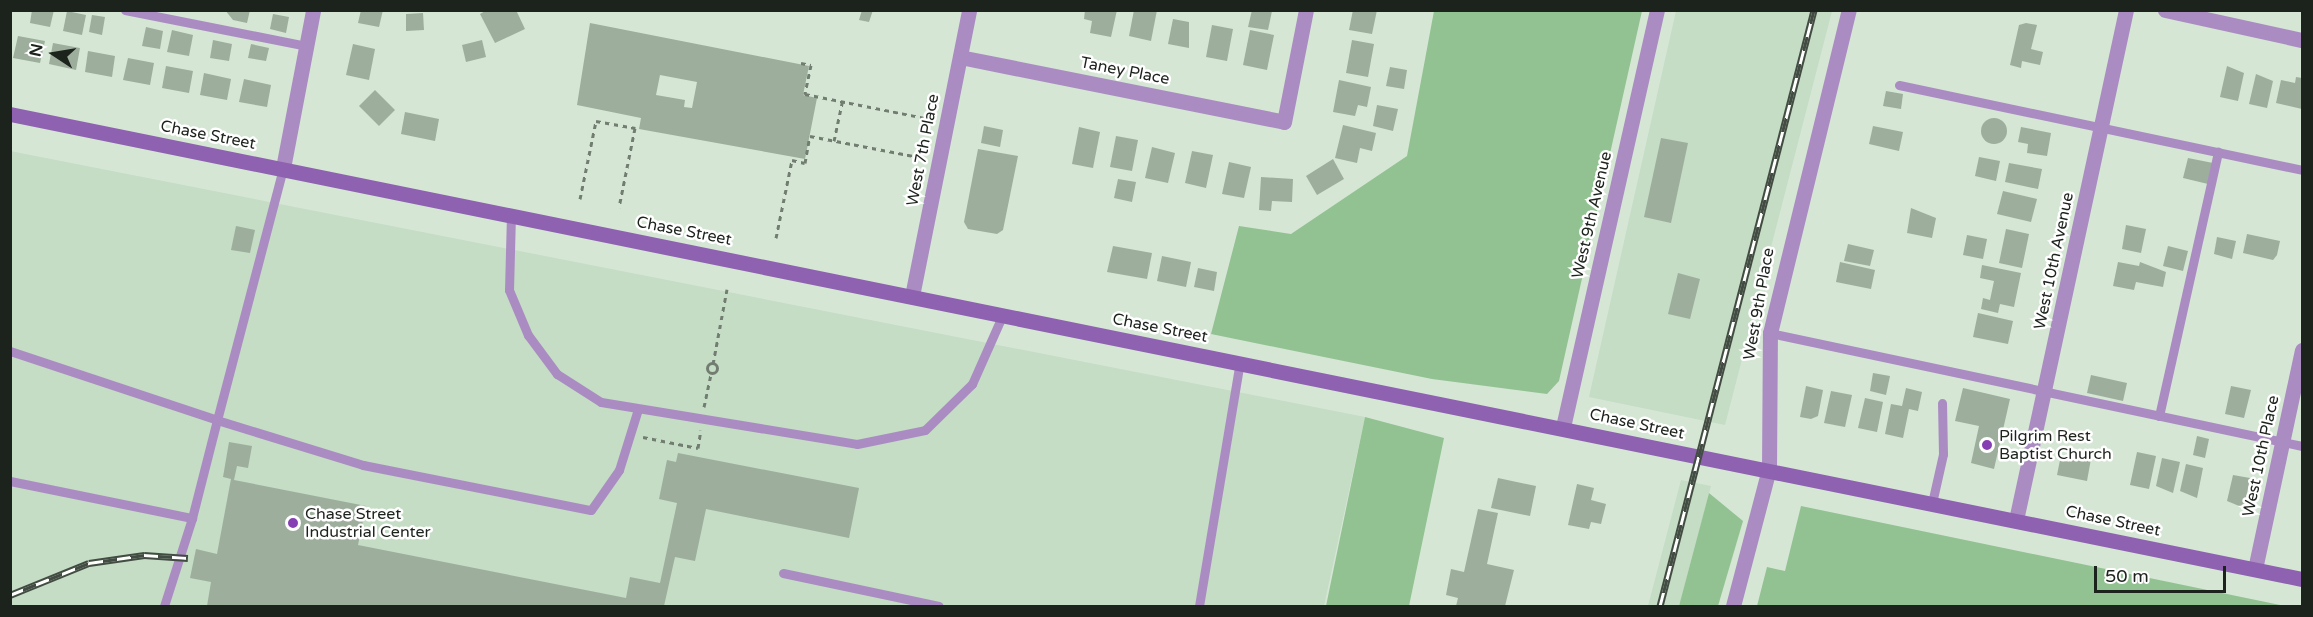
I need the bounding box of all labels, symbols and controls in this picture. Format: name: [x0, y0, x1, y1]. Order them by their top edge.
north arrow: [24, 24, 84, 84]
text: N: [25, 42, 48, 59]
street label: Taney Place: [1079, 53, 1171, 89]
street label: West 7th Place: [903, 92, 943, 208]
street label: Chase Street: [159, 116, 257, 154]
street label: West 9th Avenue: [1568, 150, 1616, 280]
street label: West 10th Avenue: [2030, 191, 2078, 331]
street label: Chase Street: [635, 212, 733, 250]
street label: West 9th Place: [1740, 246, 1778, 362]
street label: Chase Street: [1111, 309, 1209, 347]
street label: West 10th Place: [2239, 394, 2283, 518]
street label: Chase Street: [1588, 405, 1686, 443]
place label: Pilgrim Rest Baptist Church: [1999, 426, 2112, 464]
marker: Pilgrim Rest Baptist Church: [1980, 438, 1994, 452]
street label: Chase Street: [2064, 502, 2162, 540]
place label: Chase Street Industrial Center: [305, 504, 431, 542]
marker: Chase Street Industrial Center: [286, 516, 300, 530]
scale bar: [2097, 554, 2229, 592]
text: 50 m: [2105, 565, 2149, 587]

